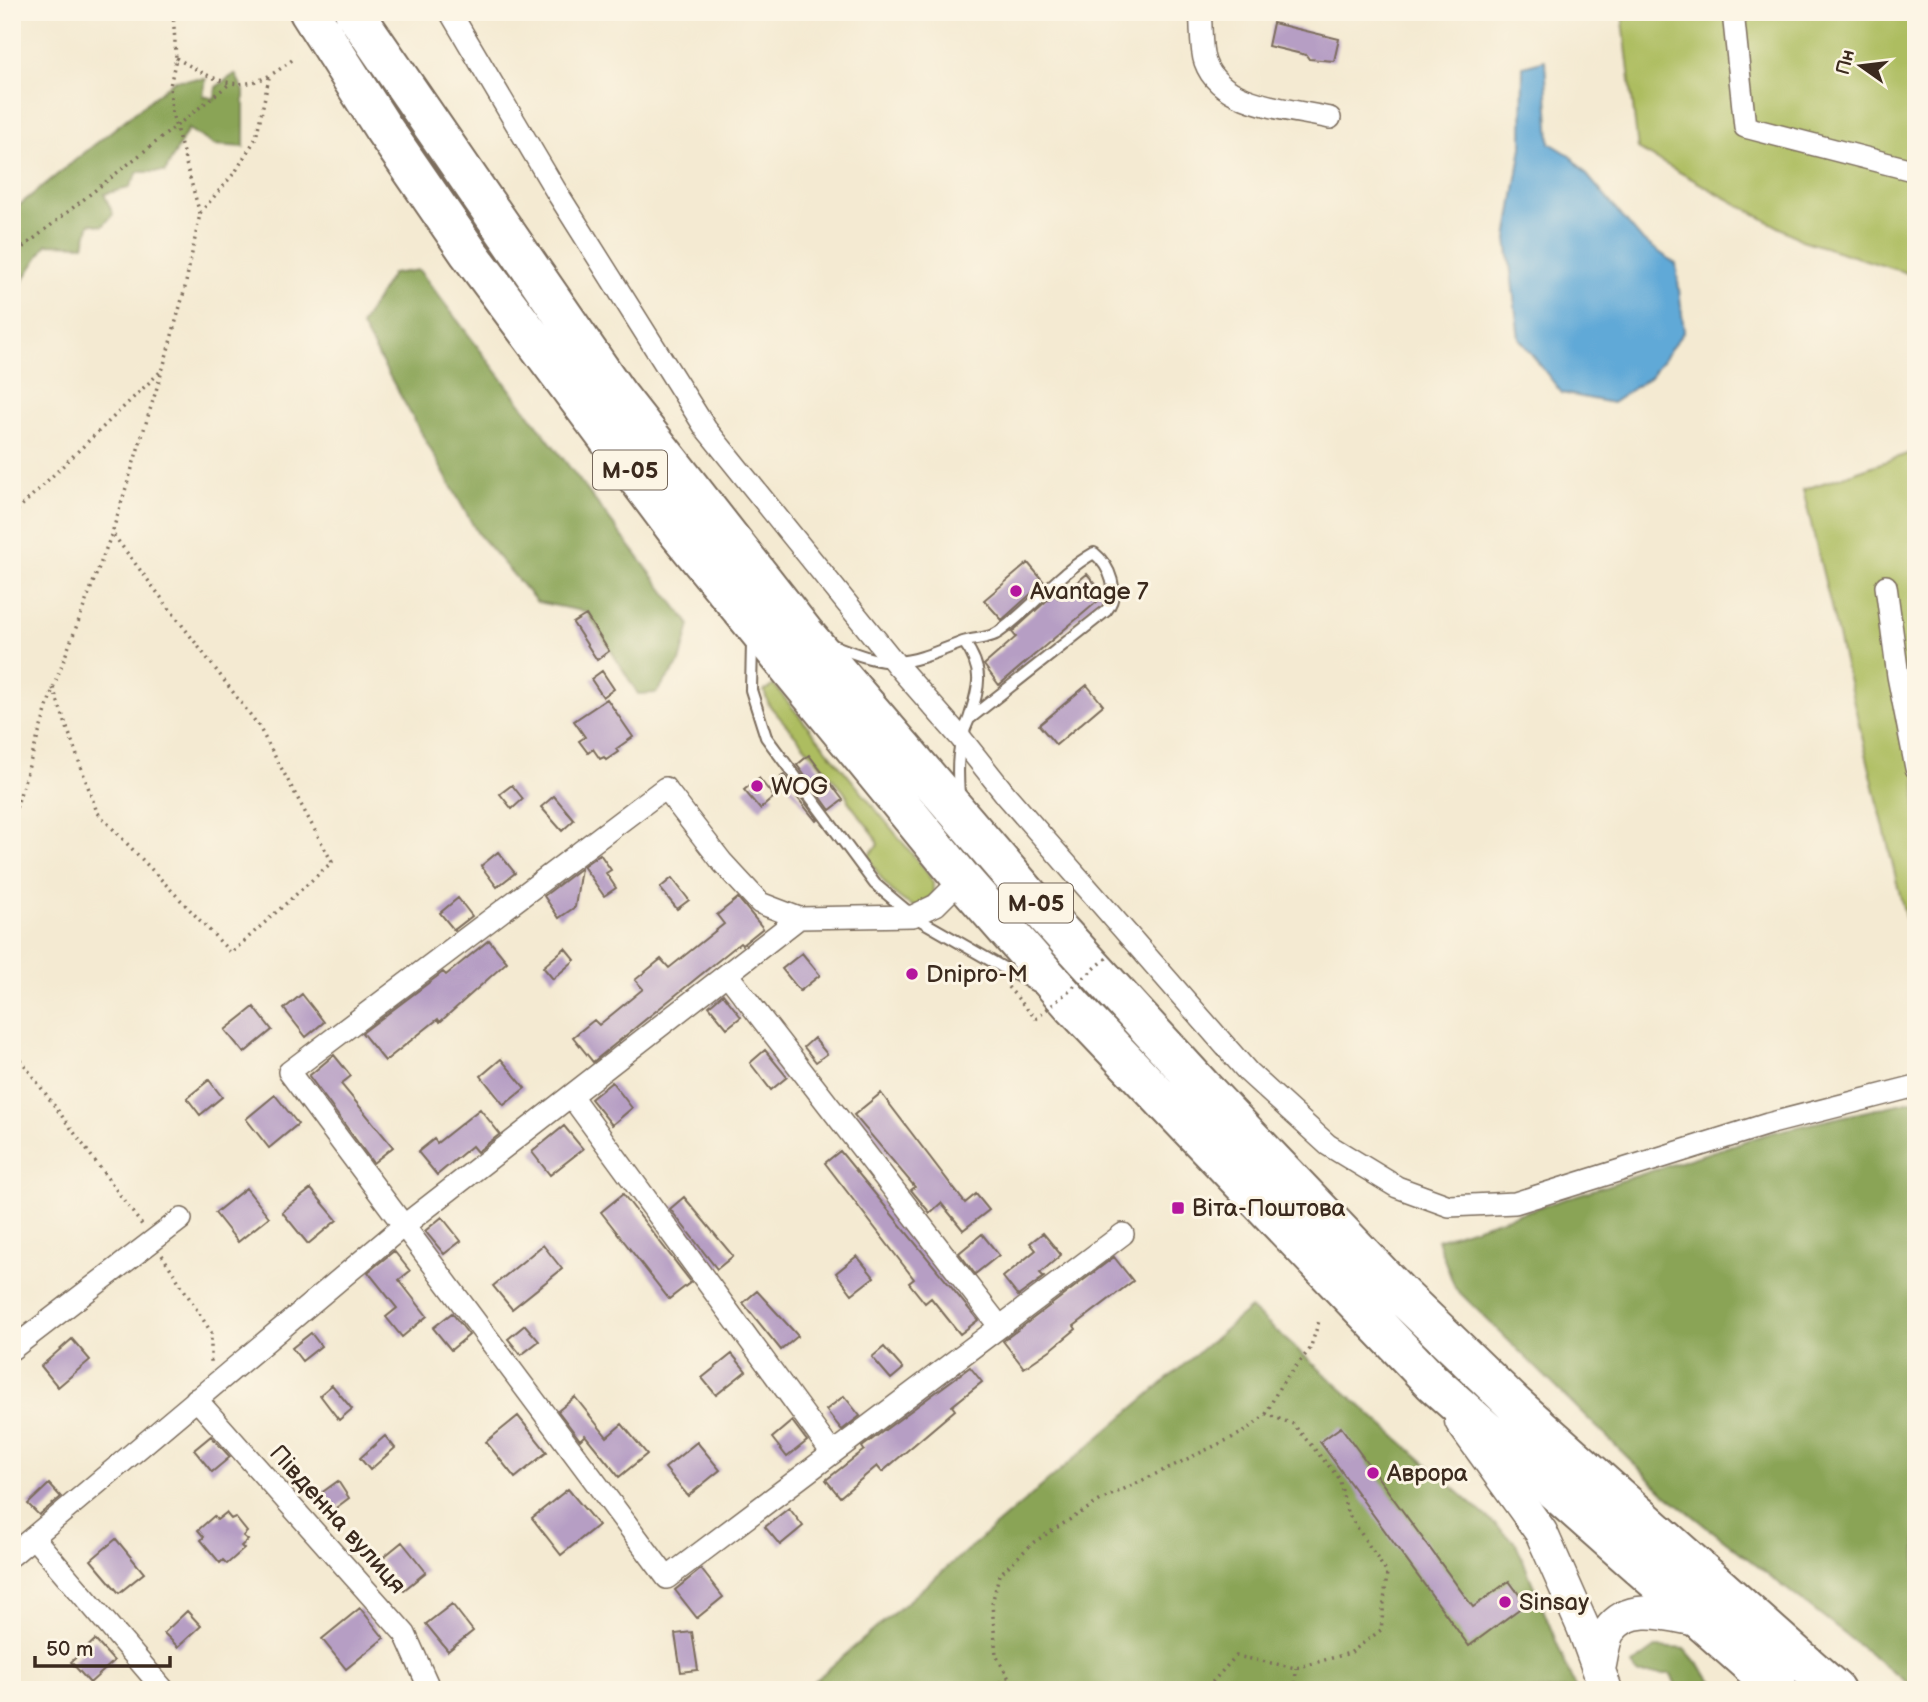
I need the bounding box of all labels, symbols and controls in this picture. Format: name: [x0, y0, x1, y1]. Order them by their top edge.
north arrow: [1826, 32, 1896, 102]
text: Пн: [1832, 47, 1860, 77]
road number: М-05: [593, 450, 667, 490]
place label: Avantage 7: [1030, 577, 1149, 606]
marker: Avantage 7: [1008, 583, 1024, 599]
place label: WOG: [771, 772, 828, 801]
marker: WOG: [749, 778, 765, 794]
road number: М-05: [999, 884, 1073, 922]
place label: Dnipro-M: [926, 960, 1028, 989]
marker: Dnipro-M: [904, 966, 920, 982]
place label: Віта-Поштова: [1192, 1194, 1346, 1223]
marker: Віта-Поштова: [1170, 1200, 1186, 1216]
street label: Південна вулиця: [263, 1439, 412, 1600]
place label: Аврора: [1386, 1459, 1468, 1488]
marker: Аврора: [1365, 1465, 1381, 1481]
place label: Sinsay: [1519, 1588, 1589, 1617]
marker: Sinsay: [1497, 1594, 1513, 1610]
scale bar: [35, 1625, 170, 1669]
text: 50 m: [46, 1637, 93, 1662]

